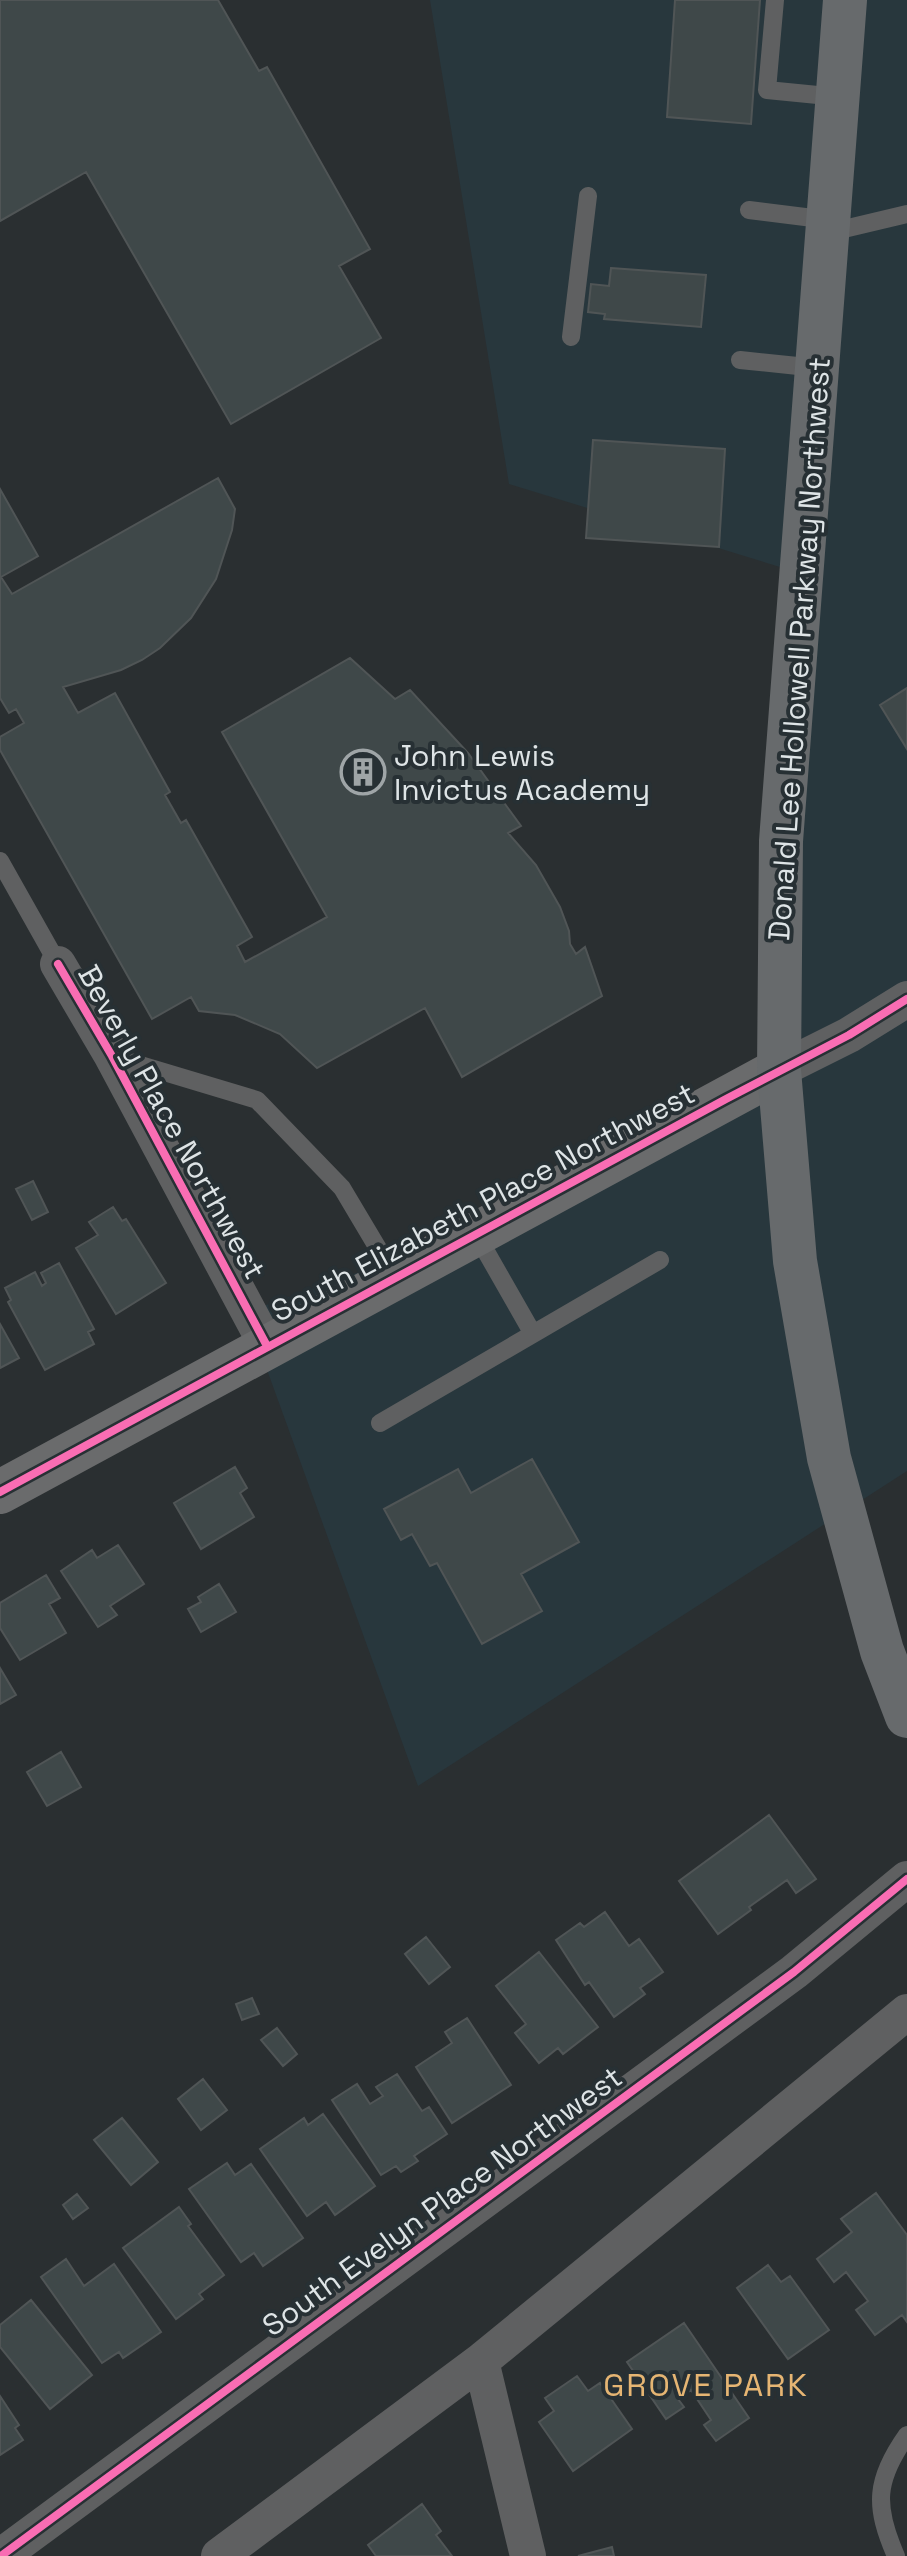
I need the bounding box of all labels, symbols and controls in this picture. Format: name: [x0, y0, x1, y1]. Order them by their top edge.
street label: Donald Lee Hollowell Parkway Northwest: [759, 356, 839, 942]
place label: John Lewis Invictus Academy: [394, 736, 650, 809]
building icon: John Lewis Invictus Academy: [339, 748, 387, 796]
street label: Beverly Place Northwest: [69, 958, 275, 1286]
street label: South Elizabeth Place Northwest: [265, 1073, 701, 1331]
street label: South Evelyn Place Northwest: [254, 2057, 630, 2345]
district label: GROVE PARK: [603, 2365, 809, 2405]

